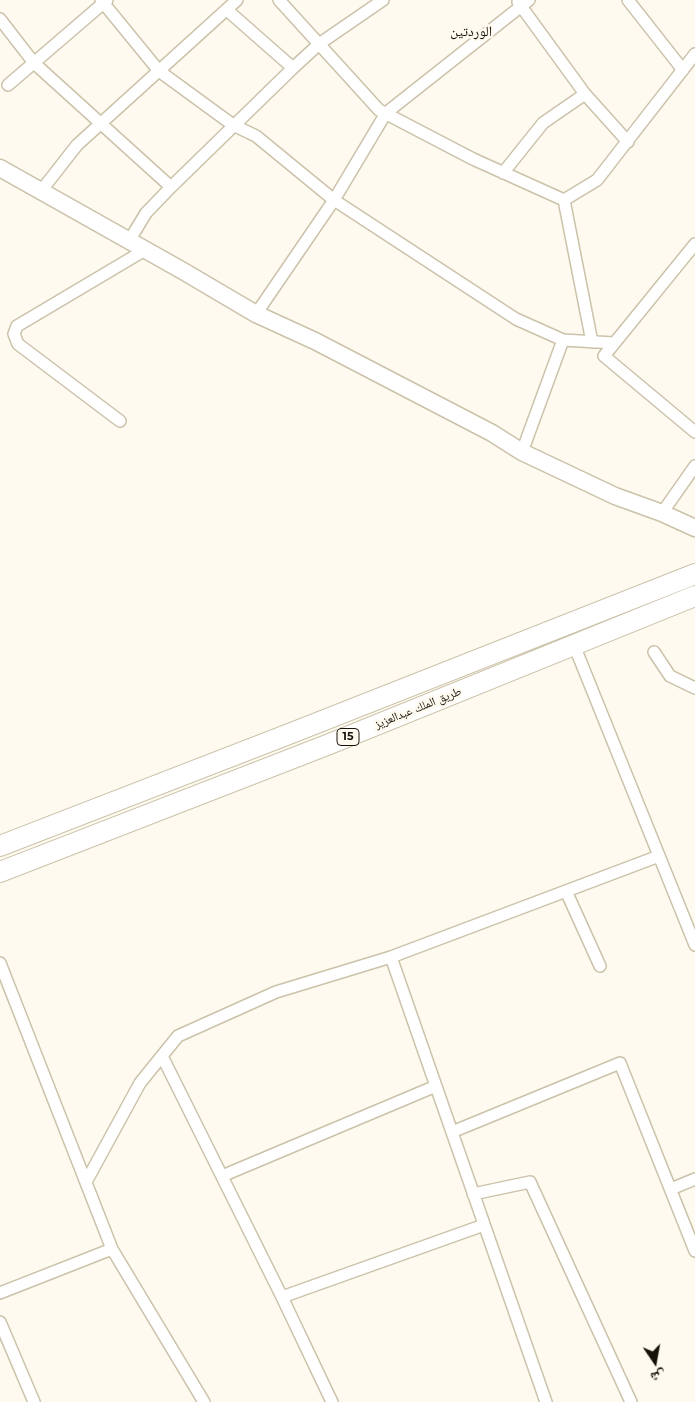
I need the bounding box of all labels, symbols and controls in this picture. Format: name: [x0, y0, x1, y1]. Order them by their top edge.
district label: الوردتين: [450, 24, 492, 40]
street label: طريق الملك عبدالعزيز: [372, 684, 464, 732]
road number: 15: [337, 729, 359, 746]
north arrow: [630, 1337, 680, 1387]
text: ش: [649, 1366, 667, 1387]

